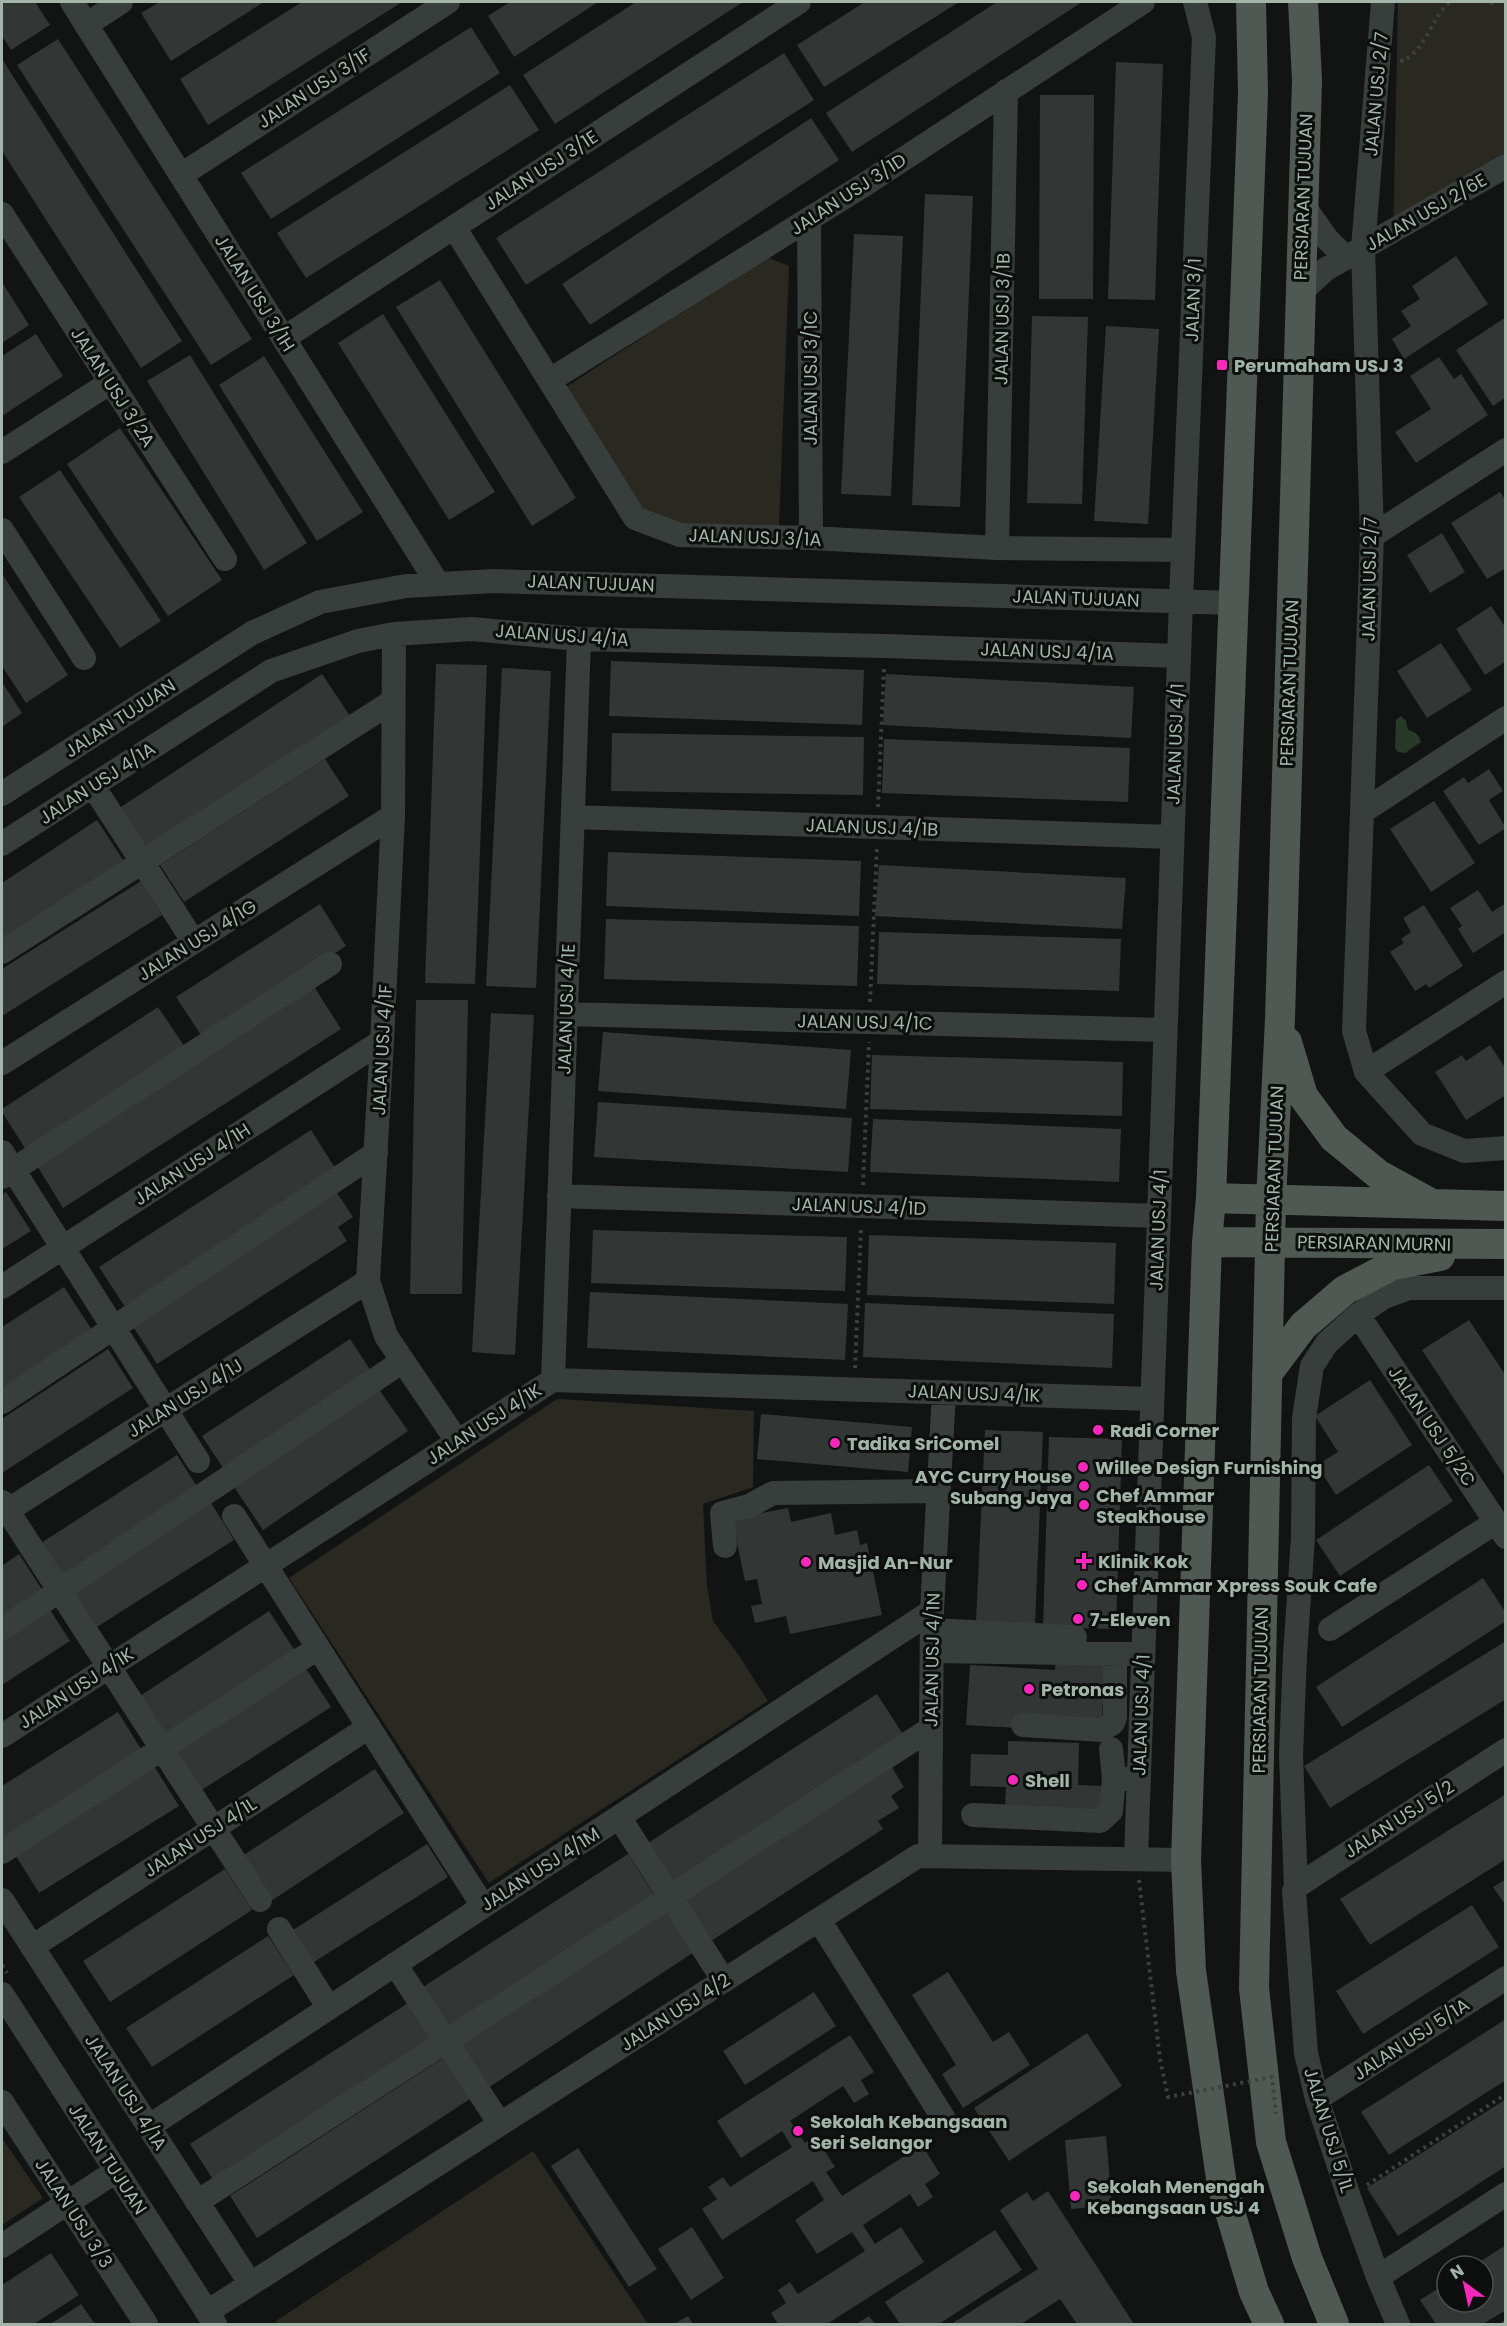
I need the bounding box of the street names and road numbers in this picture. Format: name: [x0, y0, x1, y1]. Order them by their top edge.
street label: JALAN USJ 2/7: [1358, 31, 1394, 157]
street label: JALAN USJ 3/1F: [253, 42, 375, 134]
street label: PERSIARAN TUJUAN: [1288, 113, 1318, 281]
street label: JALAN USJ 3/1E: [480, 124, 602, 216]
street label: JALAN USJ 3/1D: [785, 147, 911, 241]
street label: JALAN USJ 2/6E: [1361, 167, 1491, 257]
street label: JALAN USJ 3/1H: [209, 230, 301, 356]
street label: JALAN USJ 3/1B: [988, 253, 1016, 385]
street label: JALAN 3/1: [1179, 258, 1207, 342]
street label: JALAN USJ 3/1C: [798, 311, 823, 445]
street label: JALAN USJ 3/2A: [65, 322, 161, 452]
street label: JALAN USJ 2/7: [1355, 516, 1383, 642]
street label: JALAN USJ 3/1A: [688, 522, 822, 552]
street label: JALAN TUJUAN: [527, 568, 655, 598]
street label: JALAN TUJUAN: [1012, 583, 1140, 613]
street label: PERSIARAN TUJUAN: [1274, 599, 1304, 767]
street label: JALAN USJ 4/1A: [494, 618, 630, 652]
street label: JALAN USJ 4/1A: [980, 636, 1114, 666]
street label: JALAN TUJUAN: [60, 673, 180, 763]
street label: JALAN USJ 4/1: [1160, 683, 1190, 805]
street label: JALAN USJ 4/1A: [34, 736, 160, 830]
street label: JALAN USJ 4/1B: [805, 812, 939, 842]
street label: JALAN USJ 4/1G: [133, 893, 261, 987]
street label: JALAN USJ 4/1E: [551, 943, 581, 1075]
street label: JALAN USJ 4/1F: [366, 984, 398, 1116]
street label: JALAN USJ 4/1C: [797, 1008, 933, 1036]
street label: PERSIARAN TUJUAN: [1259, 1085, 1289, 1253]
street label: JALAN USJ 4/1H: [129, 1117, 255, 1211]
street label: JALAN USJ 4/1: [1143, 1169, 1173, 1291]
street label: JALAN USJ 4/1D: [791, 1191, 927, 1221]
street label: PERSIARAN MURNI: [1297, 1229, 1451, 1257]
street label: JALAN USJ 4/1J: [123, 1353, 247, 1443]
street label: JALAN USJ 5/2C: [1382, 1361, 1482, 1491]
street label: JALAN USJ 4/1K: [422, 1377, 547, 1471]
street label: JALAN USJ 4/1K: [907, 1378, 1041, 1408]
street label: JALAN USJ 4/1N: [918, 1593, 946, 1727]
street label: PERSIARAN TUJUAN: [1246, 1606, 1274, 1774]
street label: JALAN USJ 4/1K: [14, 1641, 139, 1735]
street label: JALAN USJ 4/1: [1126, 1654, 1156, 1776]
street label: JALAN USJ 5/2: [1339, 1774, 1459, 1864]
street label: JALAN USJ 4/1L: [139, 1791, 261, 1883]
street label: JALAN USJ 4/1M: [476, 1821, 604, 1917]
street label: JALAN USJ 4/2: [615, 1967, 735, 2057]
street label: JALAN USJ 5/1A: [1348, 1992, 1474, 2086]
street label: JALAN USJ 4/1A: [79, 2029, 173, 2155]
street label: JALAN USJ 5/1L: [1298, 2064, 1360, 2196]
street label: JALAN TUJUAN: [63, 2099, 153, 2219]
street label: JALAN USJ 3/3: [29, 2153, 119, 2273]

